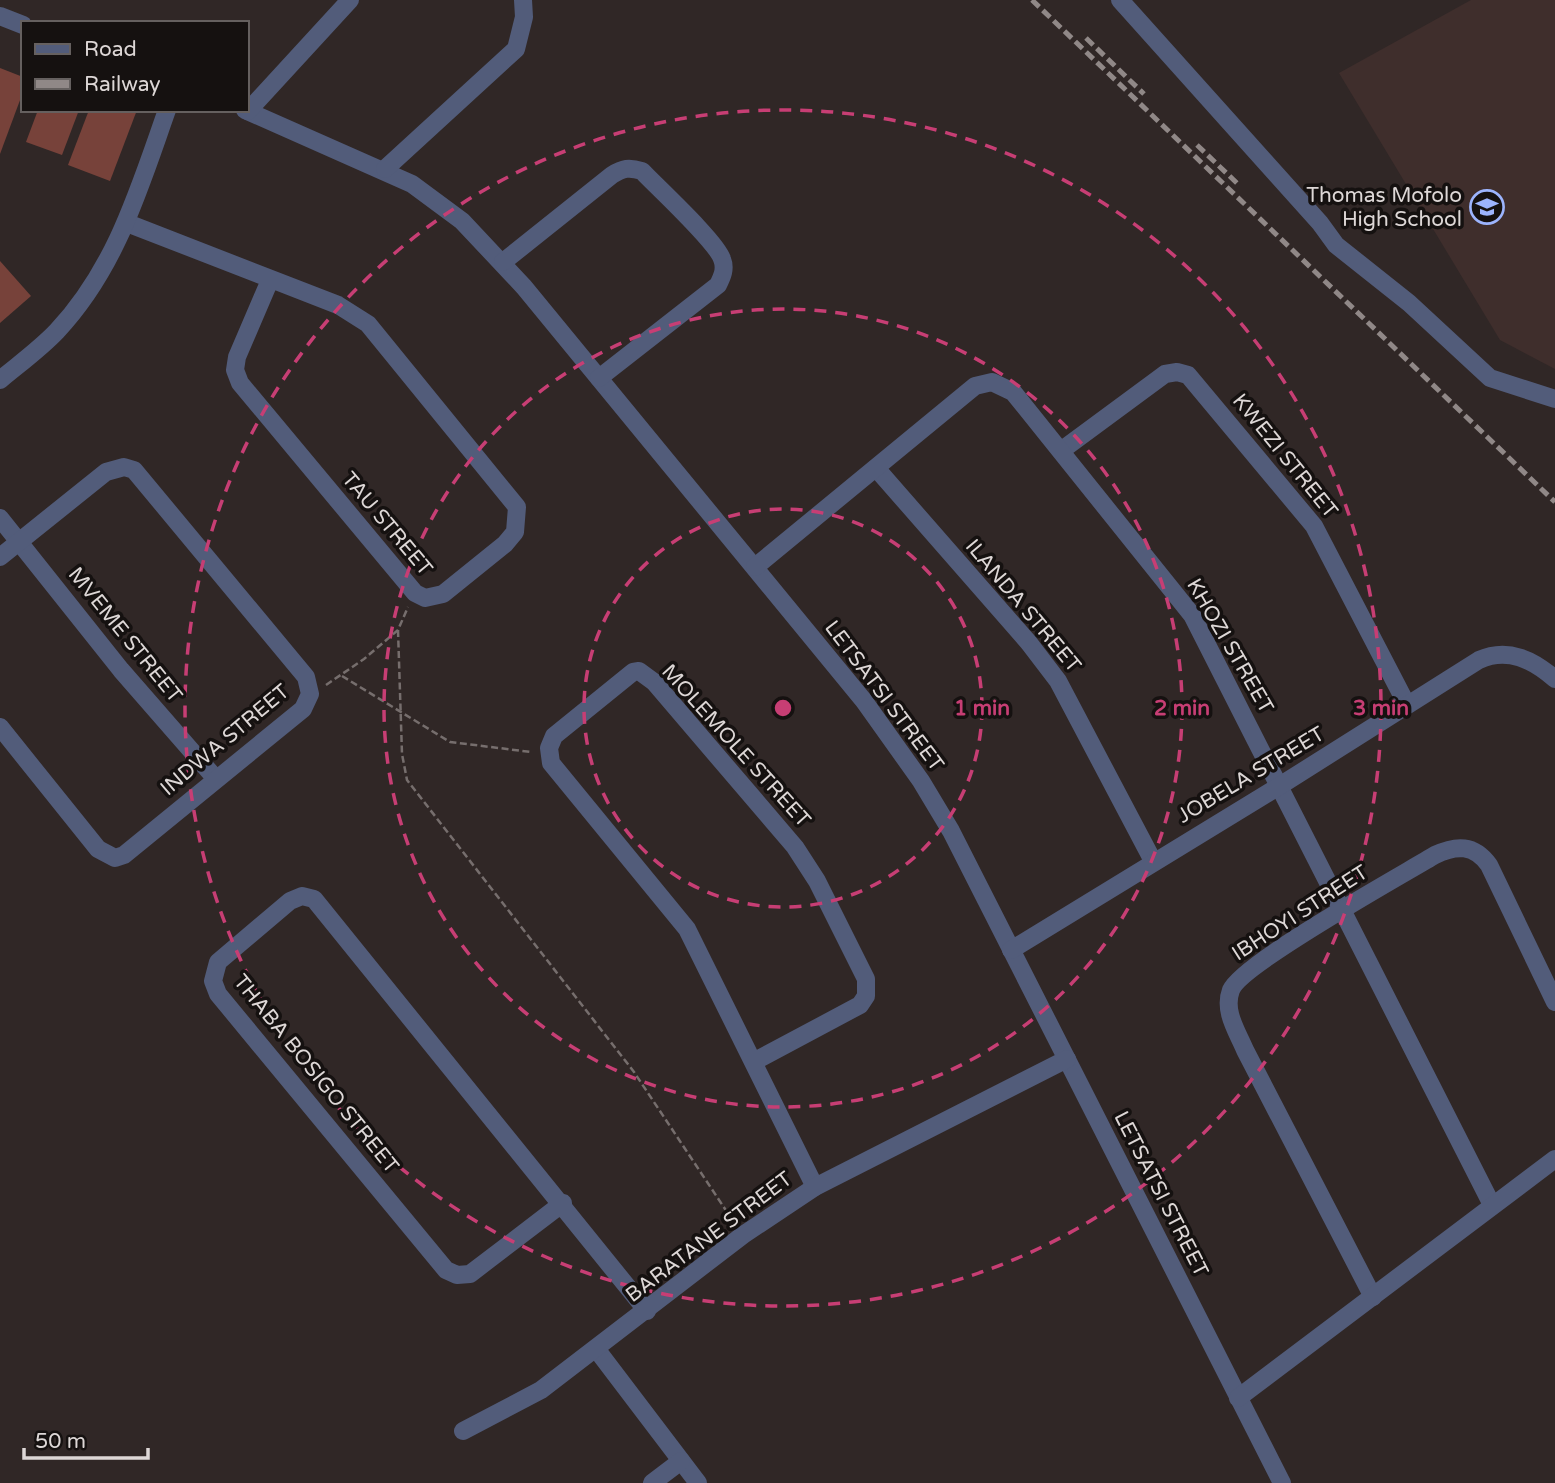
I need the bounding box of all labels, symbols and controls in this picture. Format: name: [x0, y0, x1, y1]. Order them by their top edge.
legend: [21, 21, 248, 112]
text: Road: [84, 37, 137, 62]
text: Railway: [84, 72, 161, 97]
place label: Thomas Mofolo High School: [1306, 183, 1462, 232]
school or university icon: Thomas Mofolo High School: [1468, 188, 1506, 226]
street label: KWEZI STREET: [1227, 389, 1343, 523]
street label: TAU STREET: [336, 467, 438, 581]
street label: ILANDA STREET: [960, 534, 1086, 678]
street label: MVEME STREET: [63, 562, 187, 708]
street label: KHOZI STREET: [1181, 574, 1279, 718]
street label: LETSATSI STREET: [819, 616, 949, 776]
street label: MOLEMOLE STREET: [656, 659, 816, 833]
street label: INDWA STREET: [156, 679, 295, 801]
centre of rings: [771, 696, 795, 720]
text: 1 min: [954, 696, 1010, 721]
text: 2 min: [1154, 696, 1210, 721]
text: 3 min: [1353, 696, 1409, 721]
street label: JOBELA STREET: [1173, 721, 1329, 829]
street label: IBHOYI STREET: [1227, 860, 1373, 966]
street label: THABA BOSIGO STREET: [228, 970, 404, 1179]
street label: LETSATSI STREET: [1108, 1107, 1214, 1281]
street label: BARATANE STREET: [621, 1166, 797, 1308]
scale bar: [24, 1416, 149, 1460]
text: 50 m: [35, 1429, 86, 1454]

